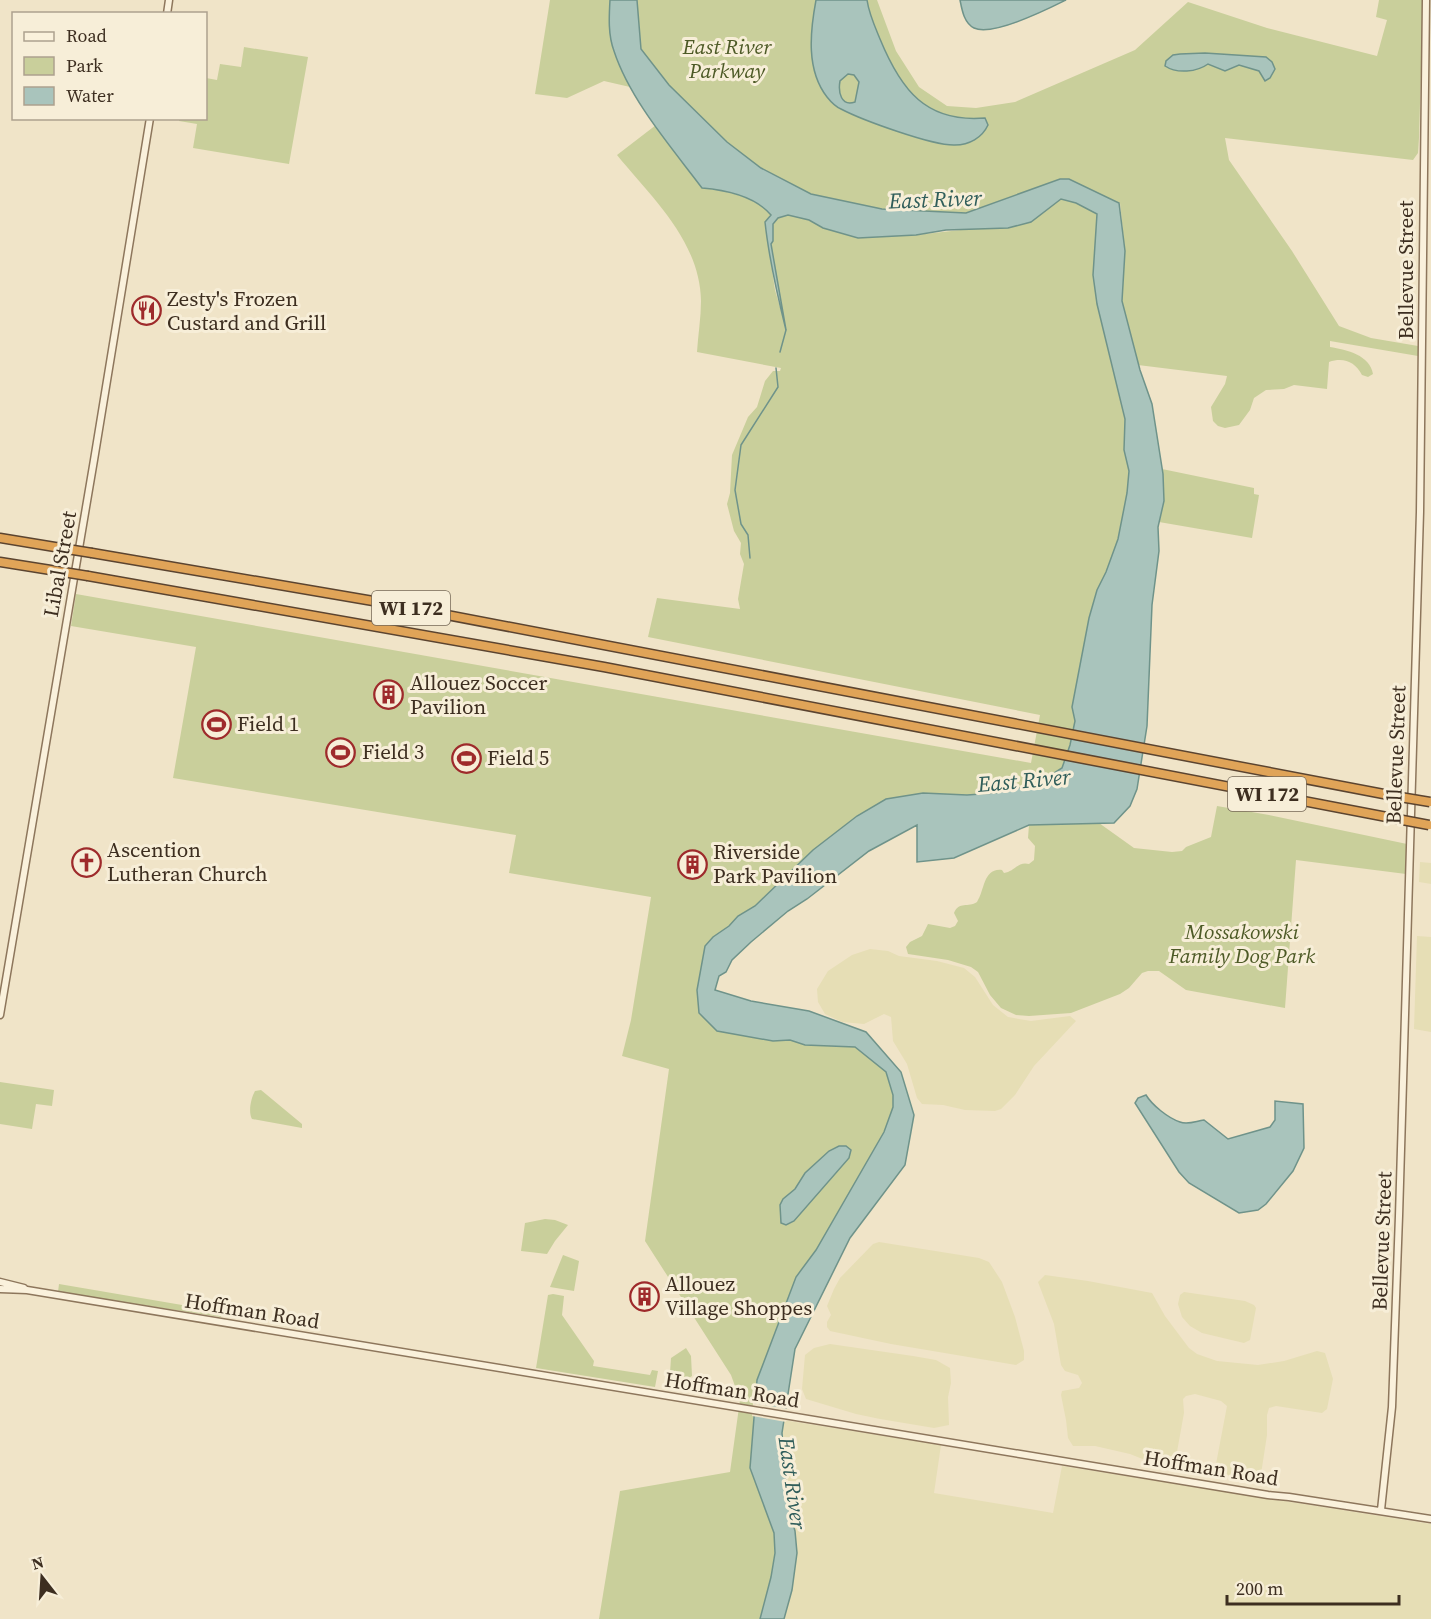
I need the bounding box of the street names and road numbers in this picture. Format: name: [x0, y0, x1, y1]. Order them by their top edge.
street label: Bellevue Street: [1391, 200, 1420, 340]
street label: Libal Street: [36, 509, 83, 619]
road number: WI 172: [372, 591, 450, 625]
street label: Bellevue Street: [1379, 685, 1412, 825]
road number: WI 172: [1228, 777, 1306, 811]
street label: Bellevue Street: [1365, 1171, 1398, 1311]
street label: Hoffman Road: [183, 1286, 322, 1335]
street label: Hoffman Road: [663, 1365, 802, 1414]
street label: Hoffman Road: [1142, 1443, 1281, 1492]

